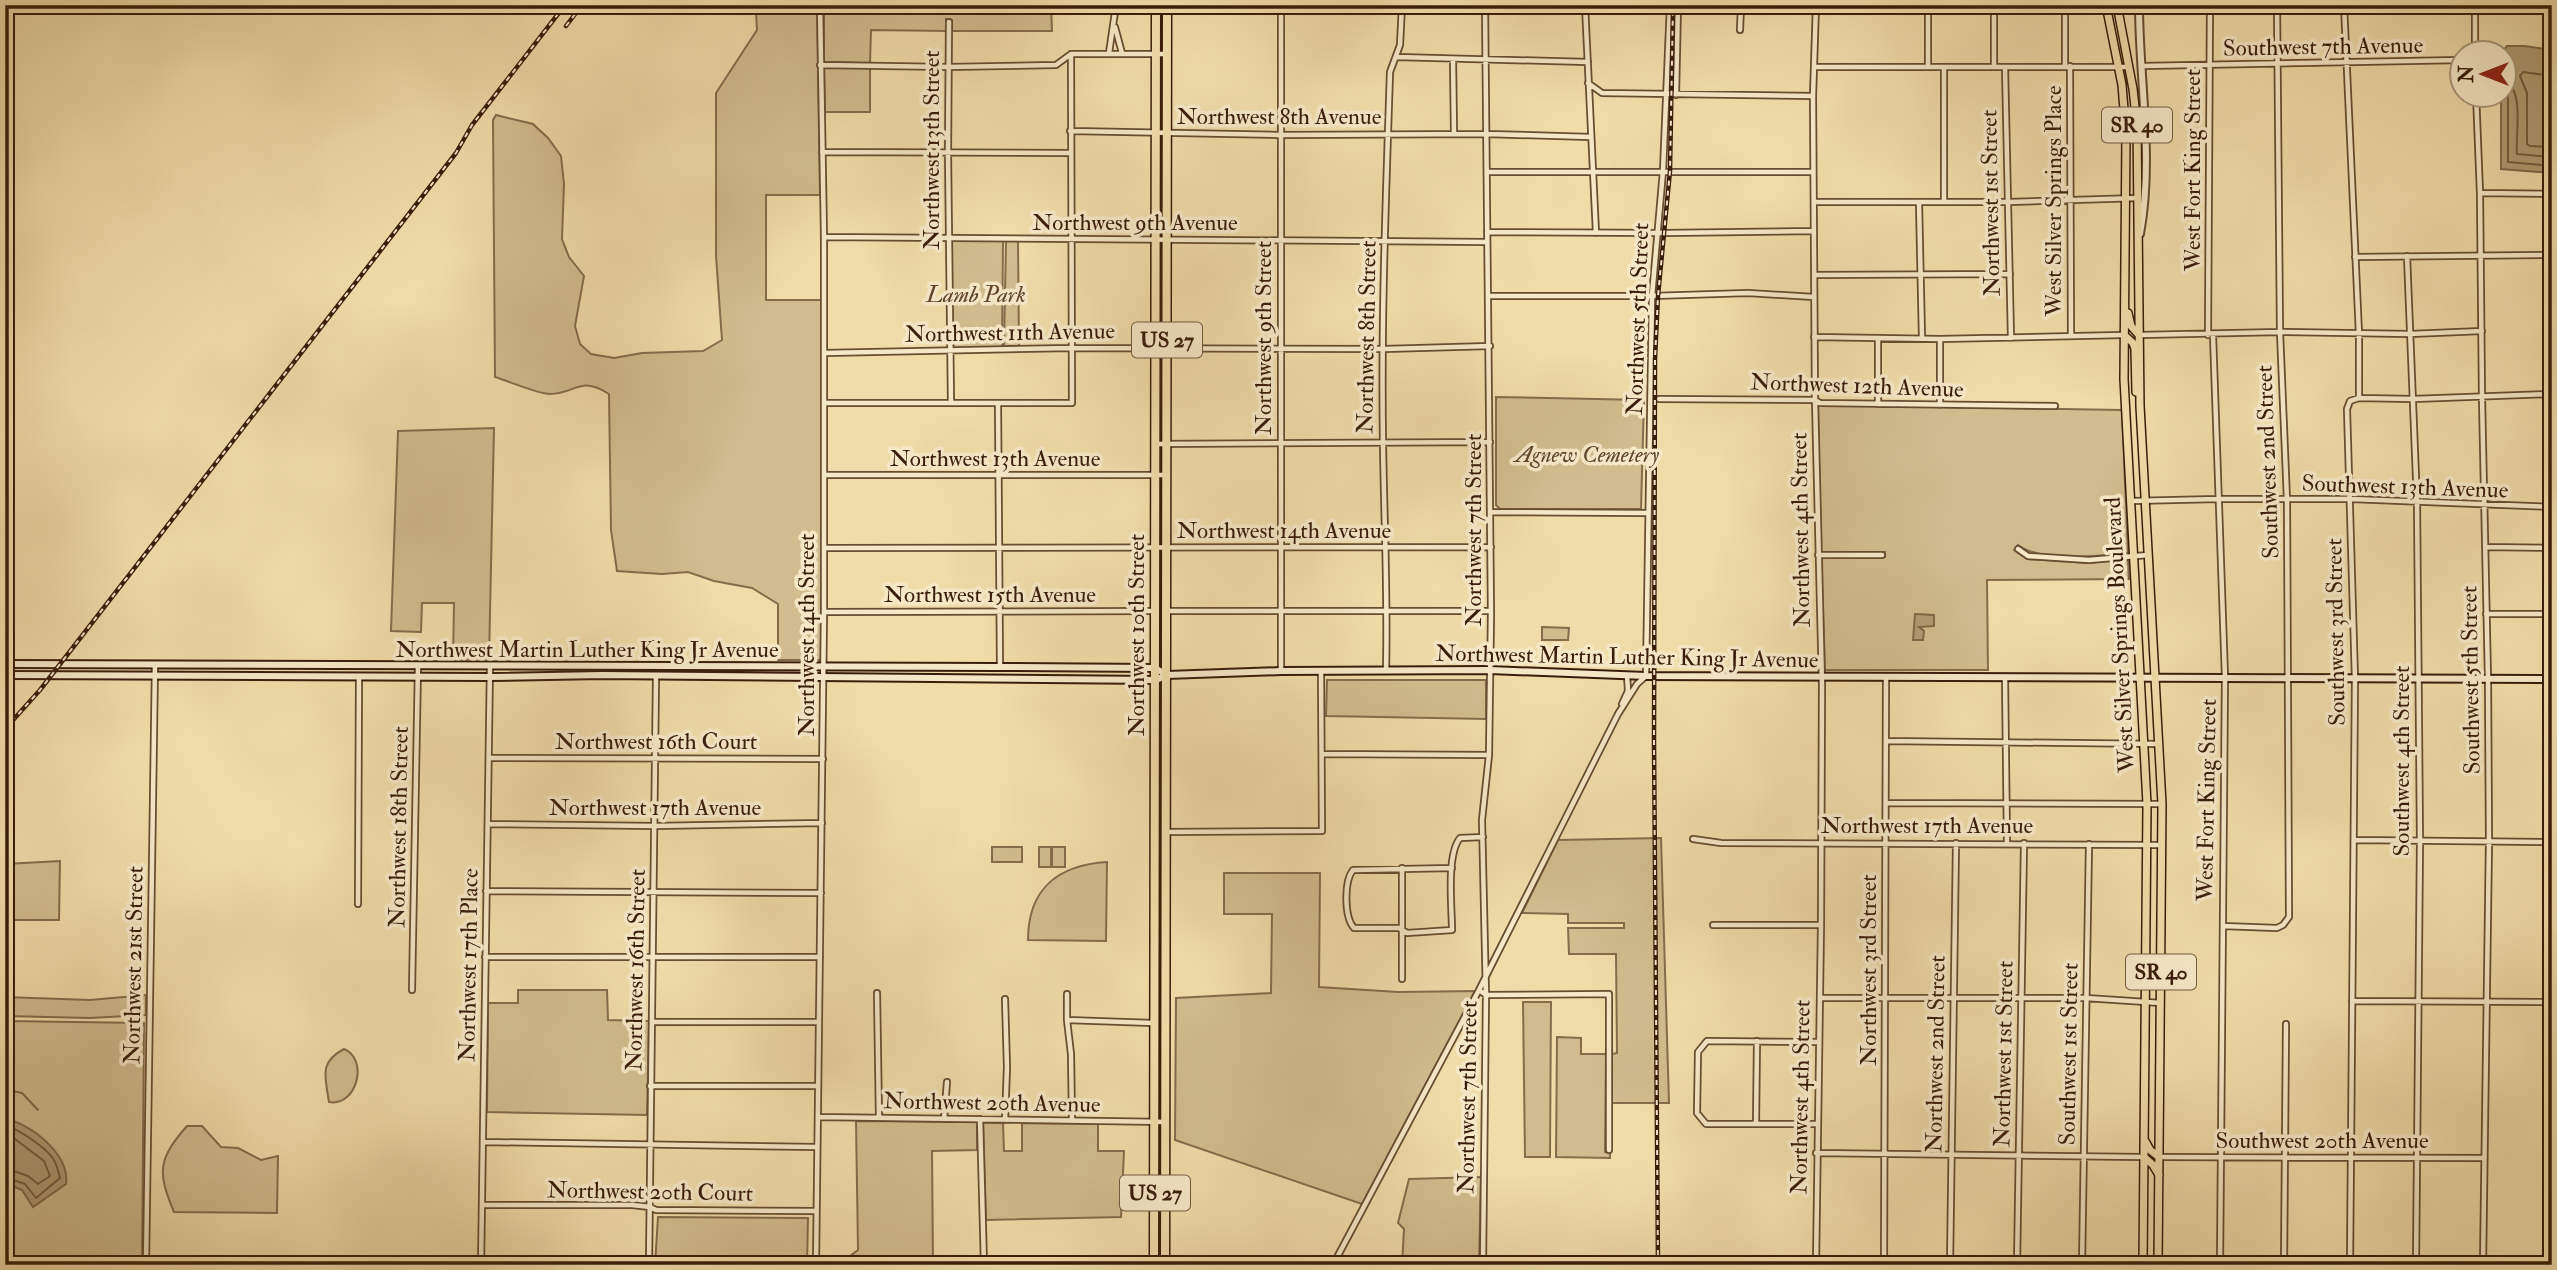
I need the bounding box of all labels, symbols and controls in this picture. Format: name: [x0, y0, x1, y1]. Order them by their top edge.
street label: Southwest 7th Avenue: [2223, 30, 2424, 63]
north arrow: [2448, 38, 2518, 108]
street label: Northwest 13th Street: [917, 50, 946, 250]
text: N: [2455, 65, 2479, 84]
street label: West Fort King Street: [2178, 69, 2207, 272]
street label: West Silver Springs Place: [2039, 85, 2069, 318]
street label: Northwest 8th Avenue: [1177, 102, 1382, 131]
road number: SR 40: [2102, 108, 2172, 142]
street label: Northwest 1st Street: [1974, 109, 2007, 297]
street label: Northwest 9th Avenue: [1032, 208, 1238, 237]
street label: Northwest 5th Street: [1620, 222, 1655, 416]
street label: Northwest 8th Street: [1350, 240, 1383, 434]
street label: Northwest 9th Street: [1249, 241, 1278, 435]
park label: Lamb Park: [925, 280, 1026, 309]
street label: Northwest 11th Avenue: [905, 316, 1116, 349]
road number: US 27: [1132, 322, 1202, 358]
street label: Southwest 2nd Street: [2250, 365, 2285, 559]
street label: Northwest 12th Avenue: [1750, 367, 1965, 404]
street label: Northwest 4th Street: [1784, 432, 1817, 628]
street label: Northwest 7th Street: [1459, 433, 1488, 627]
park label: Agnew Cemetery: [1512, 440, 1659, 469]
street label: Northwest 13th Avenue: [890, 444, 1101, 473]
street label: Southwest 13th Avenue: [2301, 468, 2509, 505]
street label: West Silver Springs Boulevard: [2098, 496, 2142, 775]
street label: Northwest 14th Avenue: [1177, 516, 1392, 545]
street label: Northwest 14th Street: [792, 533, 821, 737]
street label: Northwest 10th Street: [1122, 534, 1151, 736]
street label: Southwest 3rd Street: [2319, 538, 2352, 726]
street label: Northwest 15th Avenue: [884, 580, 1096, 609]
street label: Southwest 5th Street: [2454, 585, 2487, 775]
street label: Northwest Martin Luther King Jr Avenue: [395, 635, 779, 664]
street label: Northwest Martin Luther King Jr Avenue: [1435, 639, 1819, 674]
street label: Southwest 4th Street: [2387, 666, 2416, 856]
street label: West Fort King Street: [2190, 698, 2223, 903]
street label: Northwest 18th Street: [382, 726, 415, 928]
street label: Northwest 16th Court: [555, 727, 757, 756]
street label: Northwest 17th Avenue: [549, 793, 762, 822]
street label: Northwest 17th Avenue: [1821, 811, 2034, 840]
street label: Northwest 21st Street: [117, 866, 150, 1064]
street label: Northwest 17th Place: [452, 868, 485, 1062]
street label: Northwest 16th Street: [619, 869, 652, 1071]
street label: Northwest 3rd Street: [1854, 874, 1883, 1066]
road number: SR 40: [2126, 954, 2196, 990]
street label: Northwest 2nd Street: [1919, 955, 1952, 1153]
street label: Northwest 1st Street: [1987, 960, 2020, 1148]
street label: Southwest 1st Street: [2052, 962, 2085, 1146]
street label: Northwest 4th Street: [1784, 999, 1817, 1195]
street label: Northwest 7th Street: [1451, 1000, 1484, 1194]
street label: Northwest 20th Avenue: [883, 1086, 1101, 1119]
street label: Southwest 20th Avenue: [2215, 1126, 2429, 1155]
street label: Northwest 20th Court: [547, 1175, 753, 1208]
road number: US 27: [1120, 1176, 1190, 1210]

